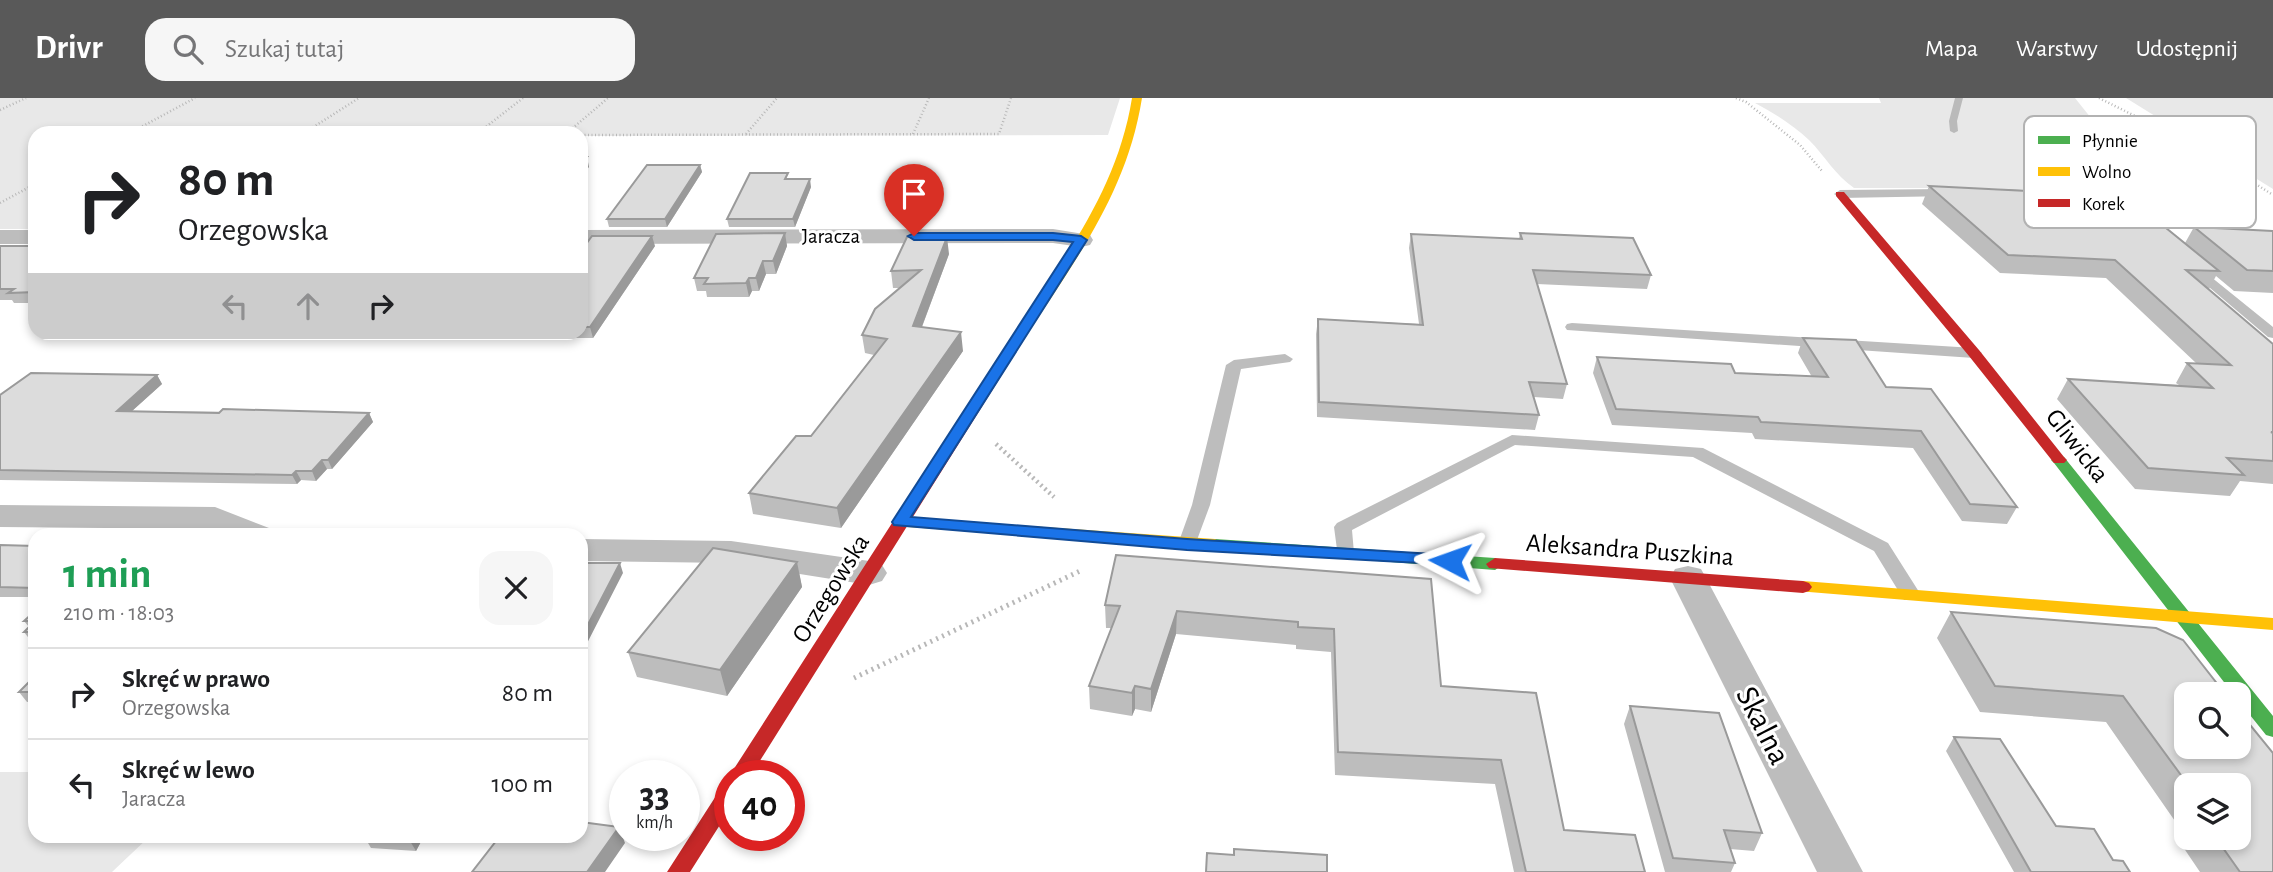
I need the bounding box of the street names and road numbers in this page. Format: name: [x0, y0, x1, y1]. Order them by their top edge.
street label: Jaracza: [802, 226, 860, 247]
street label: Gliwicka: [2041, 404, 2114, 487]
street label: Orzegowska: [787, 530, 874, 647]
street label: Aleksandra Puszkina: [1525, 530, 1735, 570]
street label: Skalna: [1730, 681, 1796, 770]

